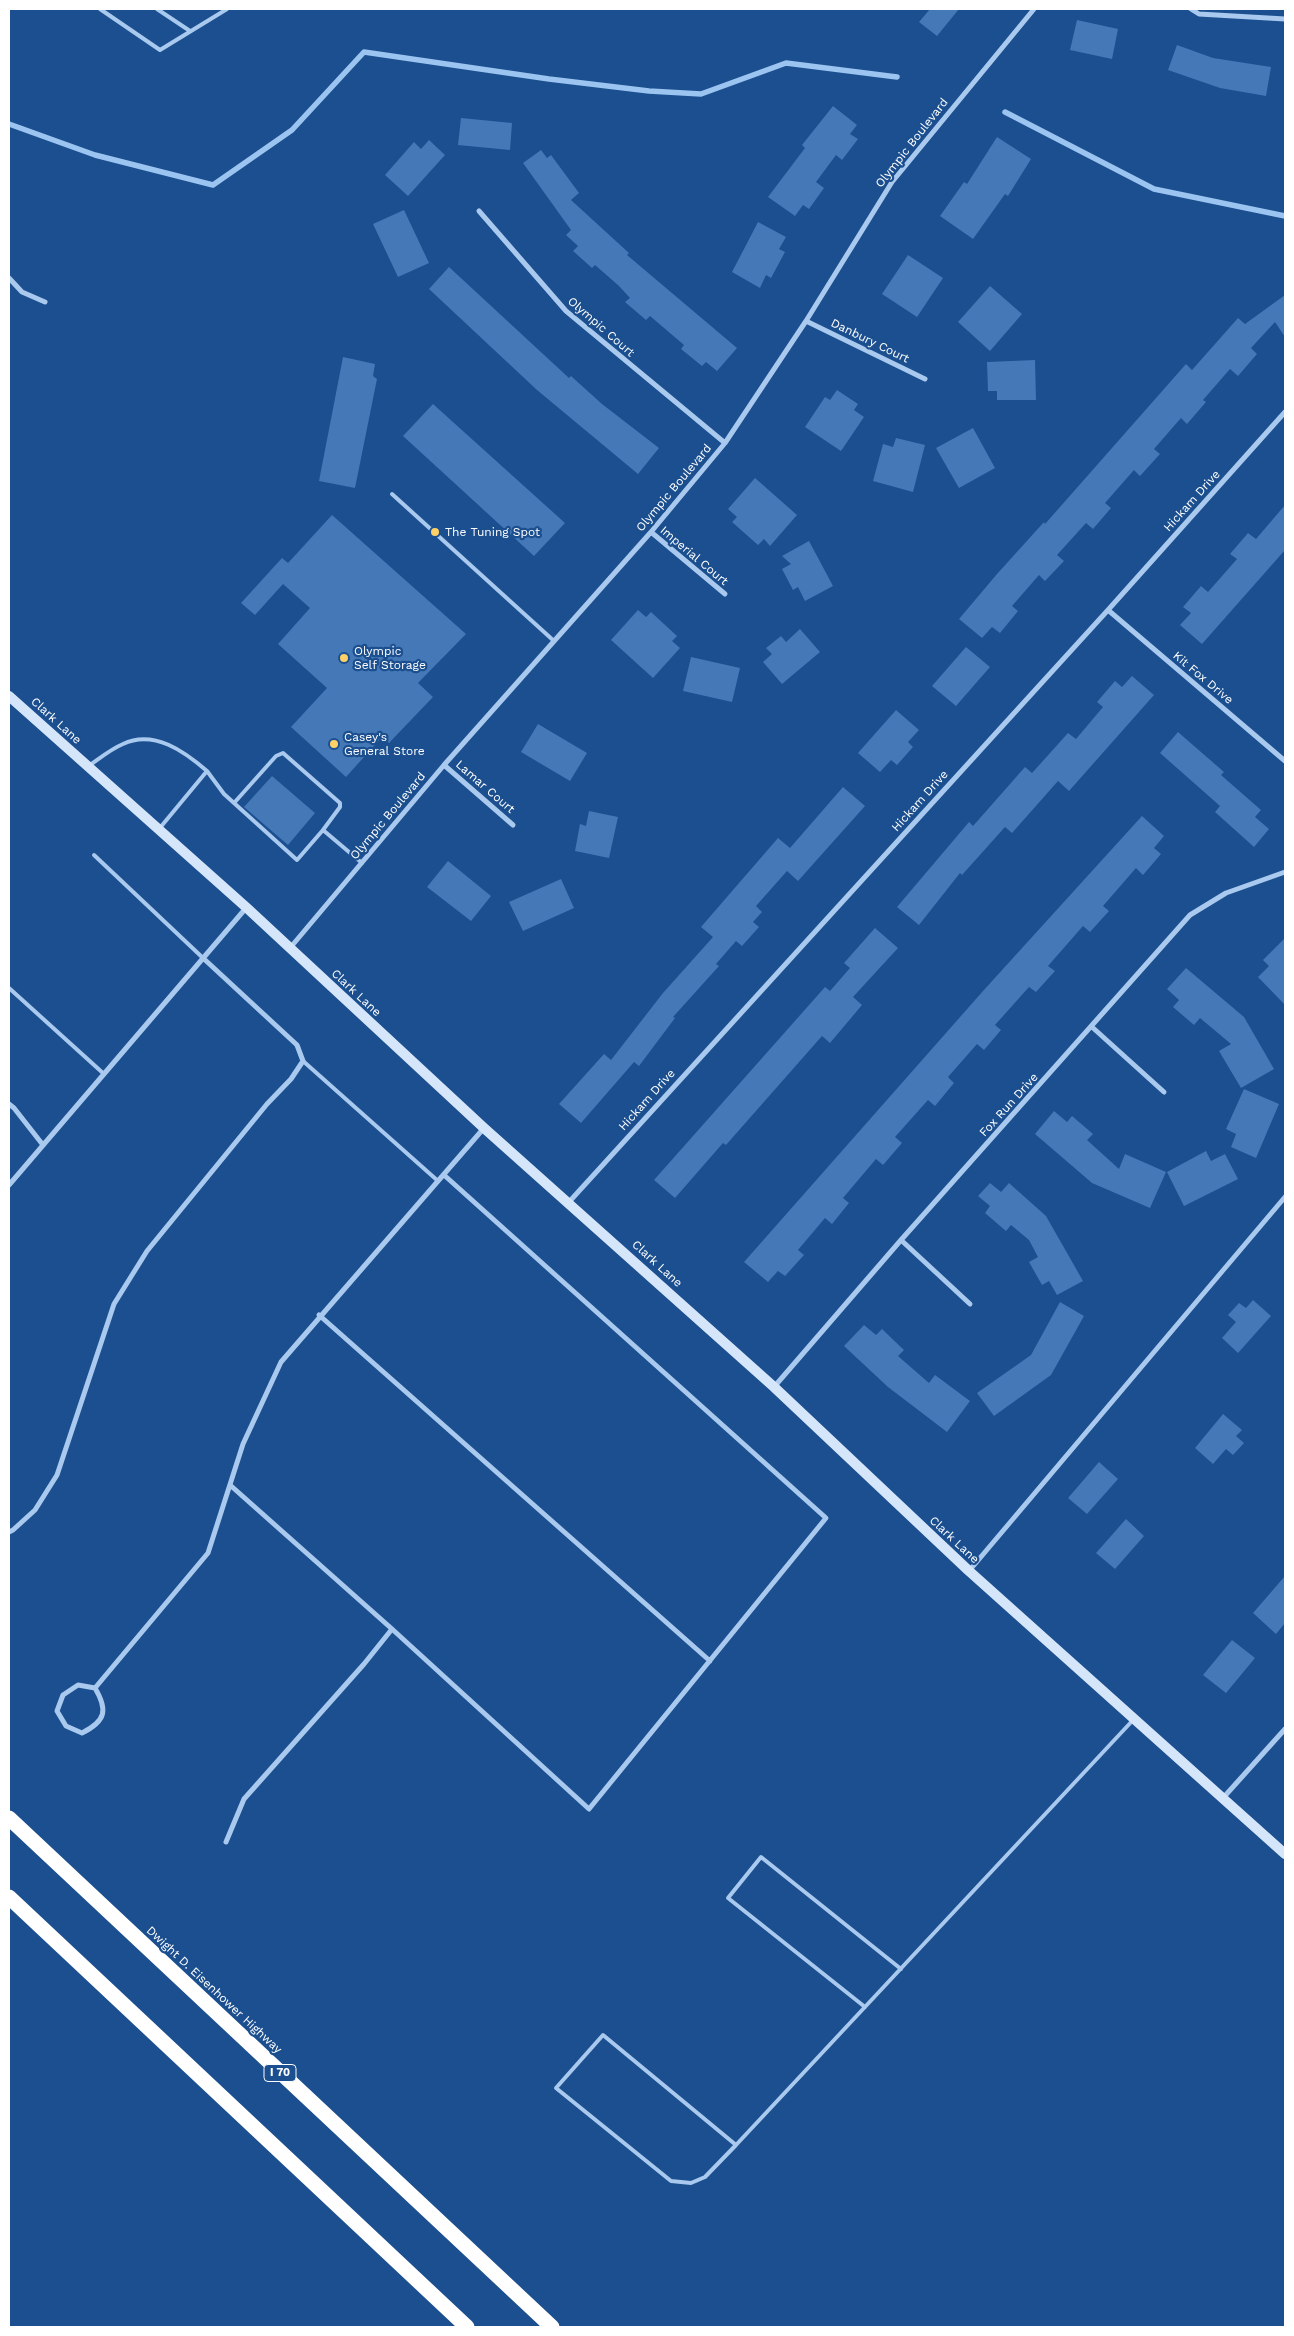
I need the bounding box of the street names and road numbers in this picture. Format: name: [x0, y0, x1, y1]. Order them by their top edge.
street label: Olympic Boulevard: [873, 95, 951, 191]
street label: Olympic Court: [565, 294, 637, 360]
street label: Danbury Court: [828, 316, 912, 366]
street label: Olympic Boulevard: [633, 441, 715, 535]
street label: Hickam Drive: [1161, 467, 1223, 535]
street label: Imperial Court: [657, 523, 731, 589]
street label: Kit Fox Drive: [1170, 649, 1236, 707]
street label: Clark Lane: [28, 695, 84, 747]
street label: Lamar Court: [453, 757, 517, 817]
street label: Hickam Drive: [889, 767, 951, 835]
street label: Olympic Boulevard: [347, 769, 429, 863]
street label: Clark Lane: [328, 966, 384, 1020]
street label: Hickam Drive: [616, 1066, 678, 1134]
street label: Fox Run Drive: [977, 1070, 1041, 1140]
street label: Clark Lane: [629, 1238, 685, 1290]
street label: Clark Lane: [926, 1513, 982, 1567]
street label: Dwight D. Eisenhower Highway: [143, 1923, 285, 2057]
road number: I 70: [264, 2064, 296, 2082]

